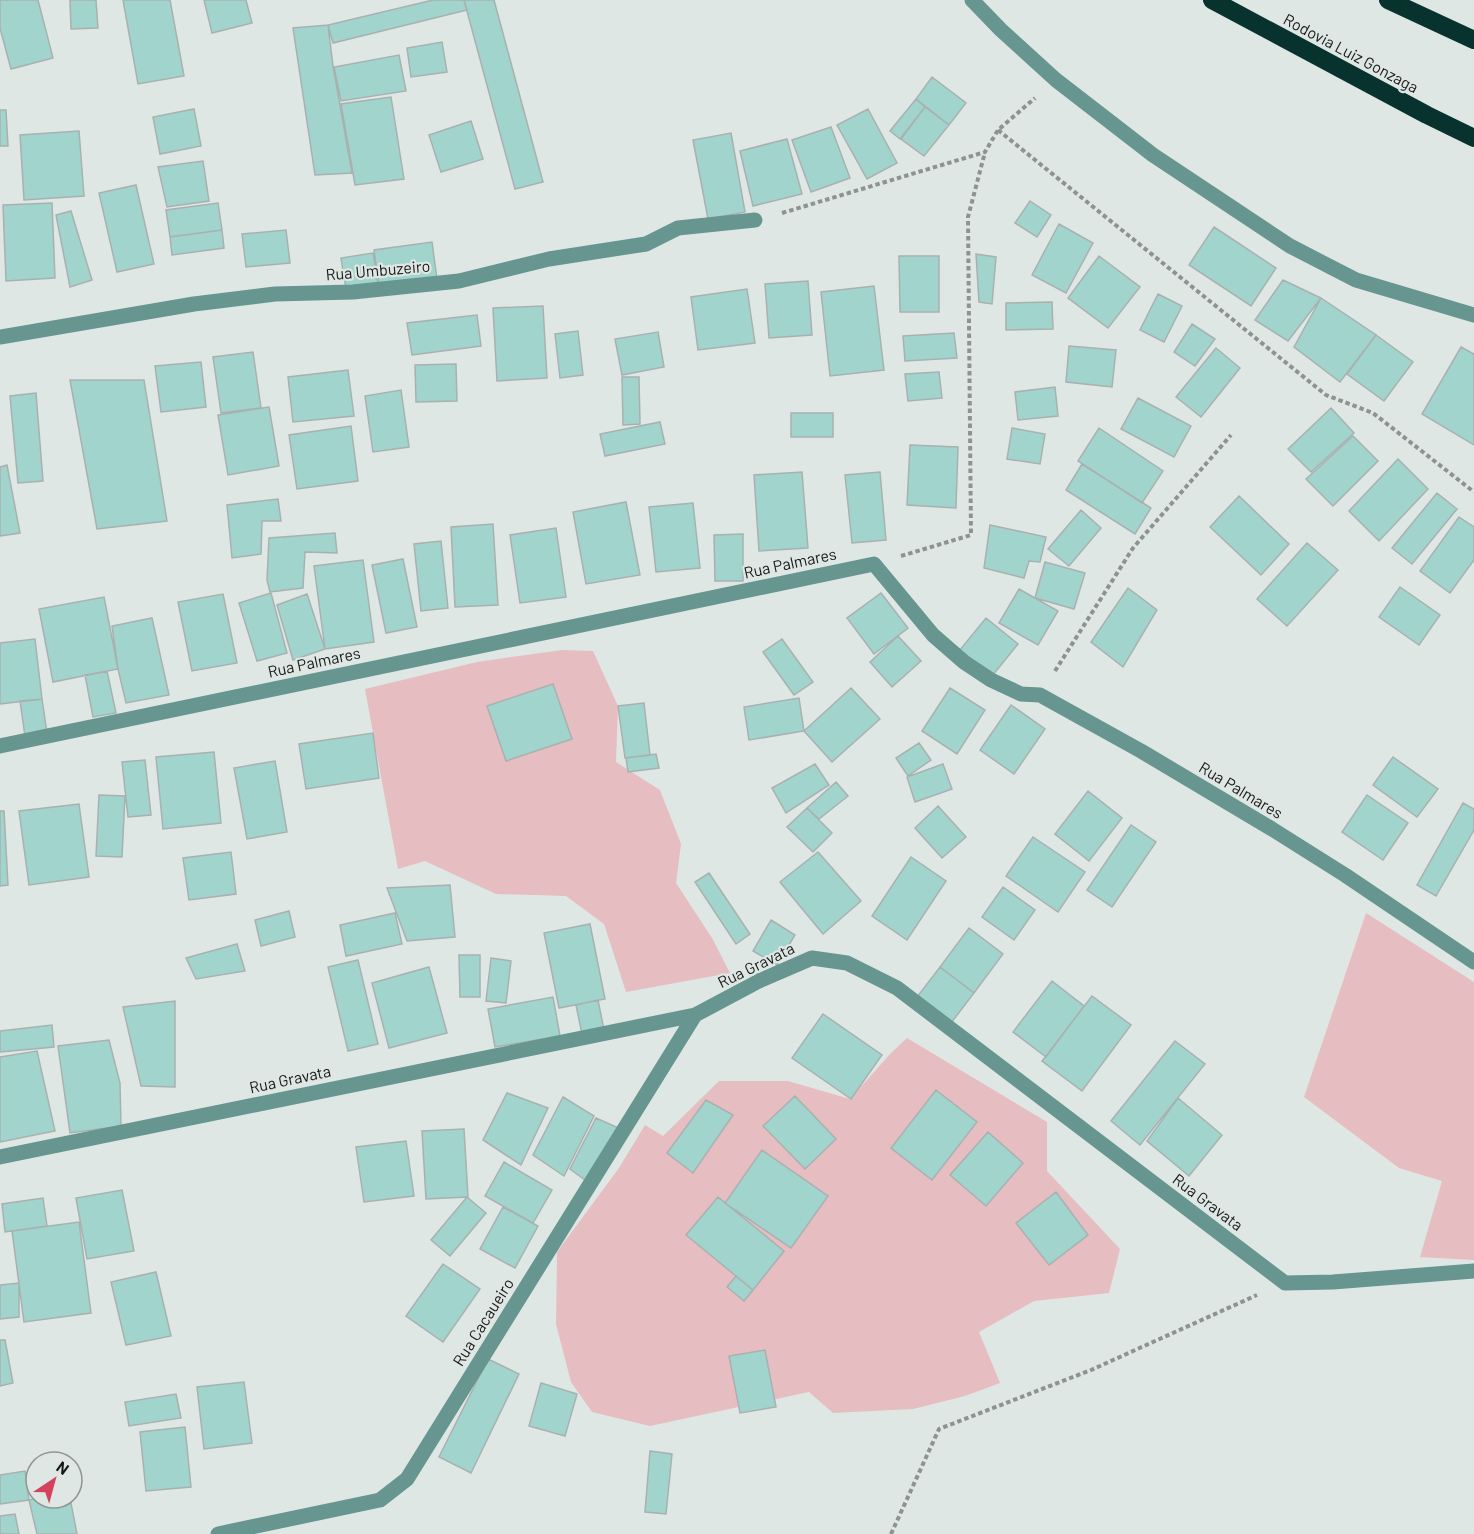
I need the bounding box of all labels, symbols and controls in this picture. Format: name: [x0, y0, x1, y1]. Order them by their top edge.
street label: Rodovia Luiz Gonzaga: [1281, 9, 1422, 96]
street label: Rua Umbuzeiro: [325, 255, 431, 284]
street label: Rua Palmares: [742, 543, 838, 582]
street label: Rua Palmares: [266, 642, 362, 681]
street label: Rua Palmares: [1196, 757, 1287, 822]
street label: Rua Gravata: [714, 938, 797, 991]
street label: Rua Gravata: [247, 1061, 332, 1096]
street label: Rua Gravata: [1169, 1169, 1247, 1234]
street label: Rua Cacaueiro: [448, 1274, 517, 1369]
north arrow: [24, 1450, 84, 1510]
text: N: [53, 1457, 73, 1478]

